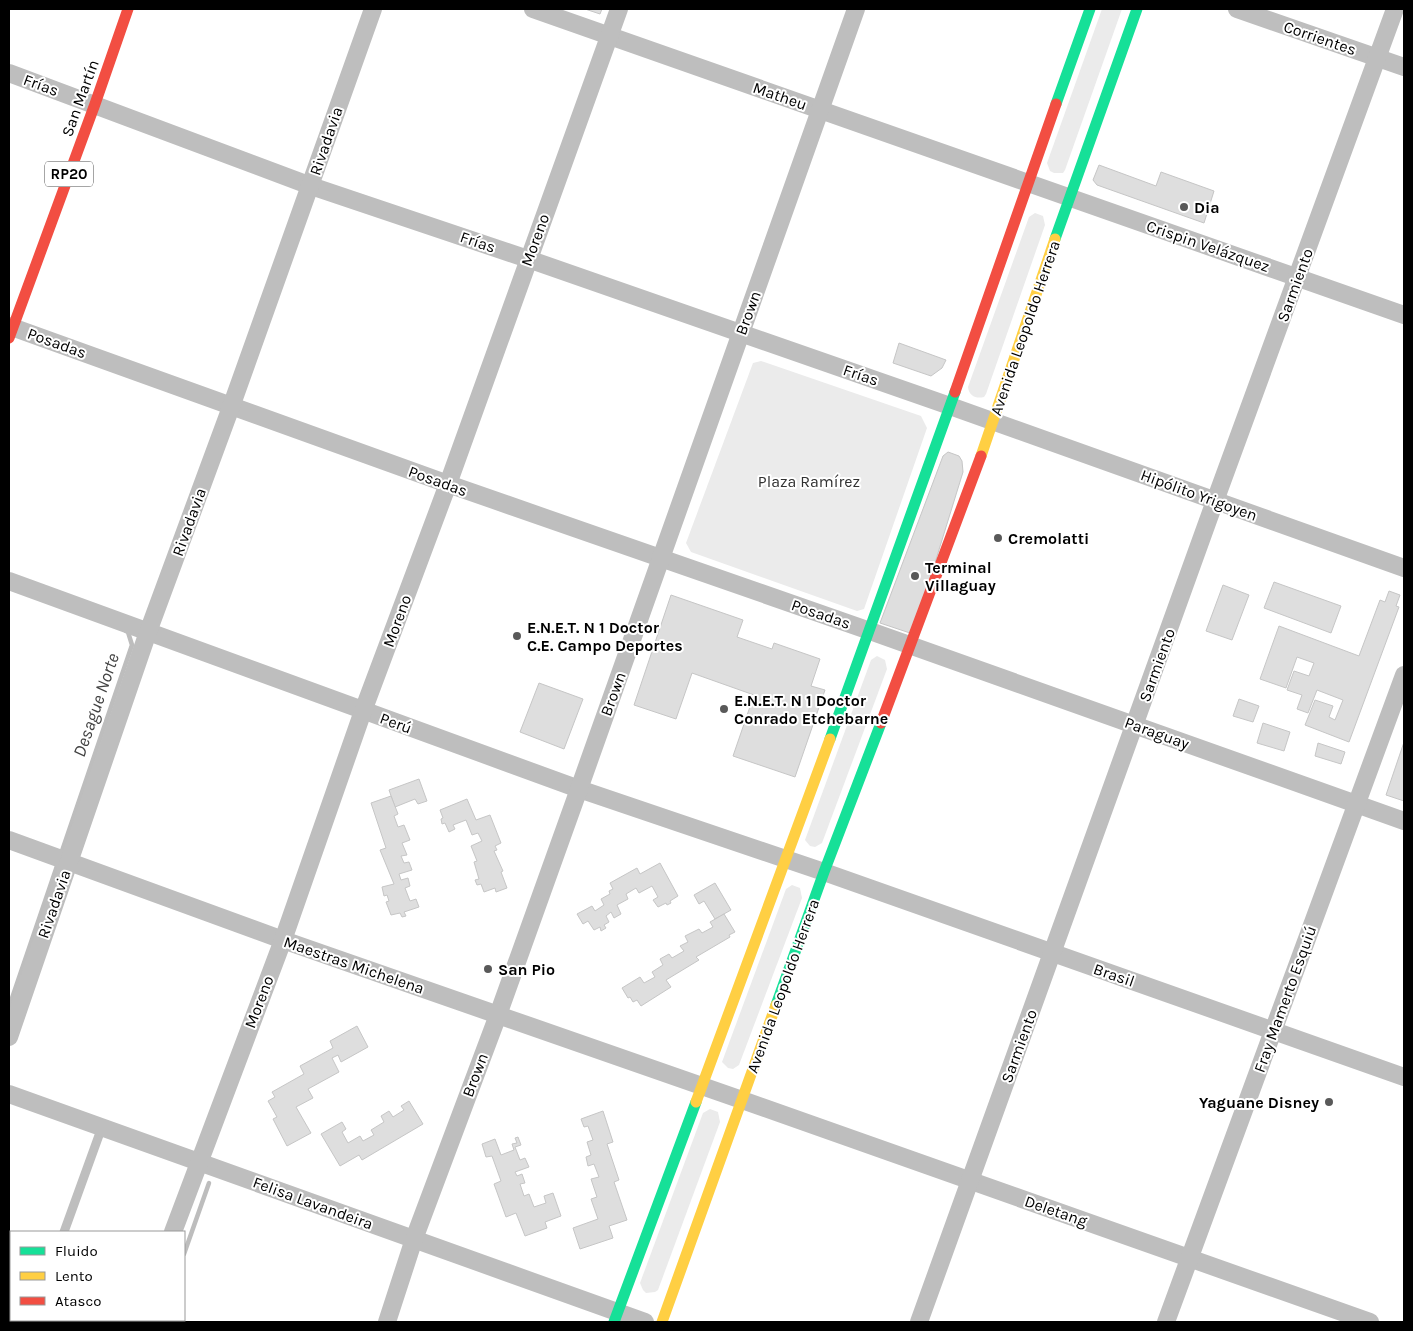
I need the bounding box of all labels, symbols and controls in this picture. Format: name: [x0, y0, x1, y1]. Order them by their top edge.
street label: Corrientes: [1281, 17, 1359, 59]
street label: San Martín: [57, 57, 103, 139]
street label: Frías: [21, 70, 61, 100]
street label: Matheu: [750, 78, 810, 114]
street label: Rivadavia: [305, 104, 347, 178]
road number: RP20: [45, 162, 93, 186]
place label: Dia: [1194, 198, 1220, 217]
marker: Dia: [1178, 201, 1190, 213]
street label: Moreno: [517, 211, 553, 269]
street label: Crispin Velázquez: [1144, 216, 1272, 276]
street label: Frías: [458, 227, 498, 257]
street label: Avenida Leopoldo Herrera: [986, 238, 1064, 418]
street label: Sarmiento: [1273, 246, 1317, 324]
street label: Brown: [731, 288, 765, 338]
street label: Posadas: [25, 324, 89, 362]
street label: Frías: [841, 360, 881, 390]
street label: Posadas: [406, 462, 470, 500]
street label: Hipólito Yrigoyen: [1138, 465, 1260, 525]
park label: Plaza Ramírez: [758, 472, 860, 491]
street label: Rivadavia: [168, 485, 210, 559]
place label: Cremolatti: [1008, 529, 1089, 548]
marker: Cremolatti: [992, 532, 1004, 544]
place label: Terminal Villaguay: [925, 558, 996, 595]
marker: Terminal Villaguay: [909, 570, 921, 582]
street label: Moreno: [379, 592, 415, 650]
street label: Posadas: [789, 595, 853, 633]
place label: E.N.E.T. N 1 Doctor C.E. Campo Deportes: [527, 618, 683, 655]
street label: Sarmiento: [1135, 626, 1179, 704]
marker: E.N.E.T. N 1 Doctor C.E. Campo Deportes: [511, 630, 523, 642]
water label: Desague Norte: [68, 650, 124, 760]
street label: Brown: [596, 669, 630, 719]
place label: E.N.E.T. N 1 Doctor Conrado Etchebarne: [734, 691, 888, 728]
marker: E.N.E.T. N 1 Doctor Conrado Etchebarne: [718, 703, 730, 715]
street label: Perú: [377, 709, 415, 737]
street label: Paraguay: [1122, 713, 1192, 754]
street label: Rivadavia: [33, 867, 75, 941]
street label: Avenida Leopoldo Herrera: [743, 896, 823, 1076]
street label: Fray Mamerto Esquiú: [1250, 923, 1320, 1075]
street label: Maestras Michelena: [281, 932, 427, 998]
street label: Brasil: [1091, 959, 1137, 991]
place label: San Pio: [498, 960, 555, 979]
marker: San Pio: [482, 963, 494, 975]
street label: Moreno: [240, 973, 278, 1031]
street label: Sarmiento: [997, 1007, 1041, 1085]
street label: Brown: [458, 1050, 492, 1100]
place label: Yaguane Disney: [1199, 1093, 1319, 1112]
marker: Yaguane Disney: [1323, 1096, 1335, 1108]
street label: Felisa Lavandeira: [250, 1172, 376, 1234]
street label: Deletang: [1022, 1191, 1090, 1231]
legend: [10, 1231, 185, 1321]
text: Fluido: [55, 1242, 98, 1260]
text: Lento: [55, 1267, 93, 1285]
text: Atasco: [55, 1292, 101, 1310]

